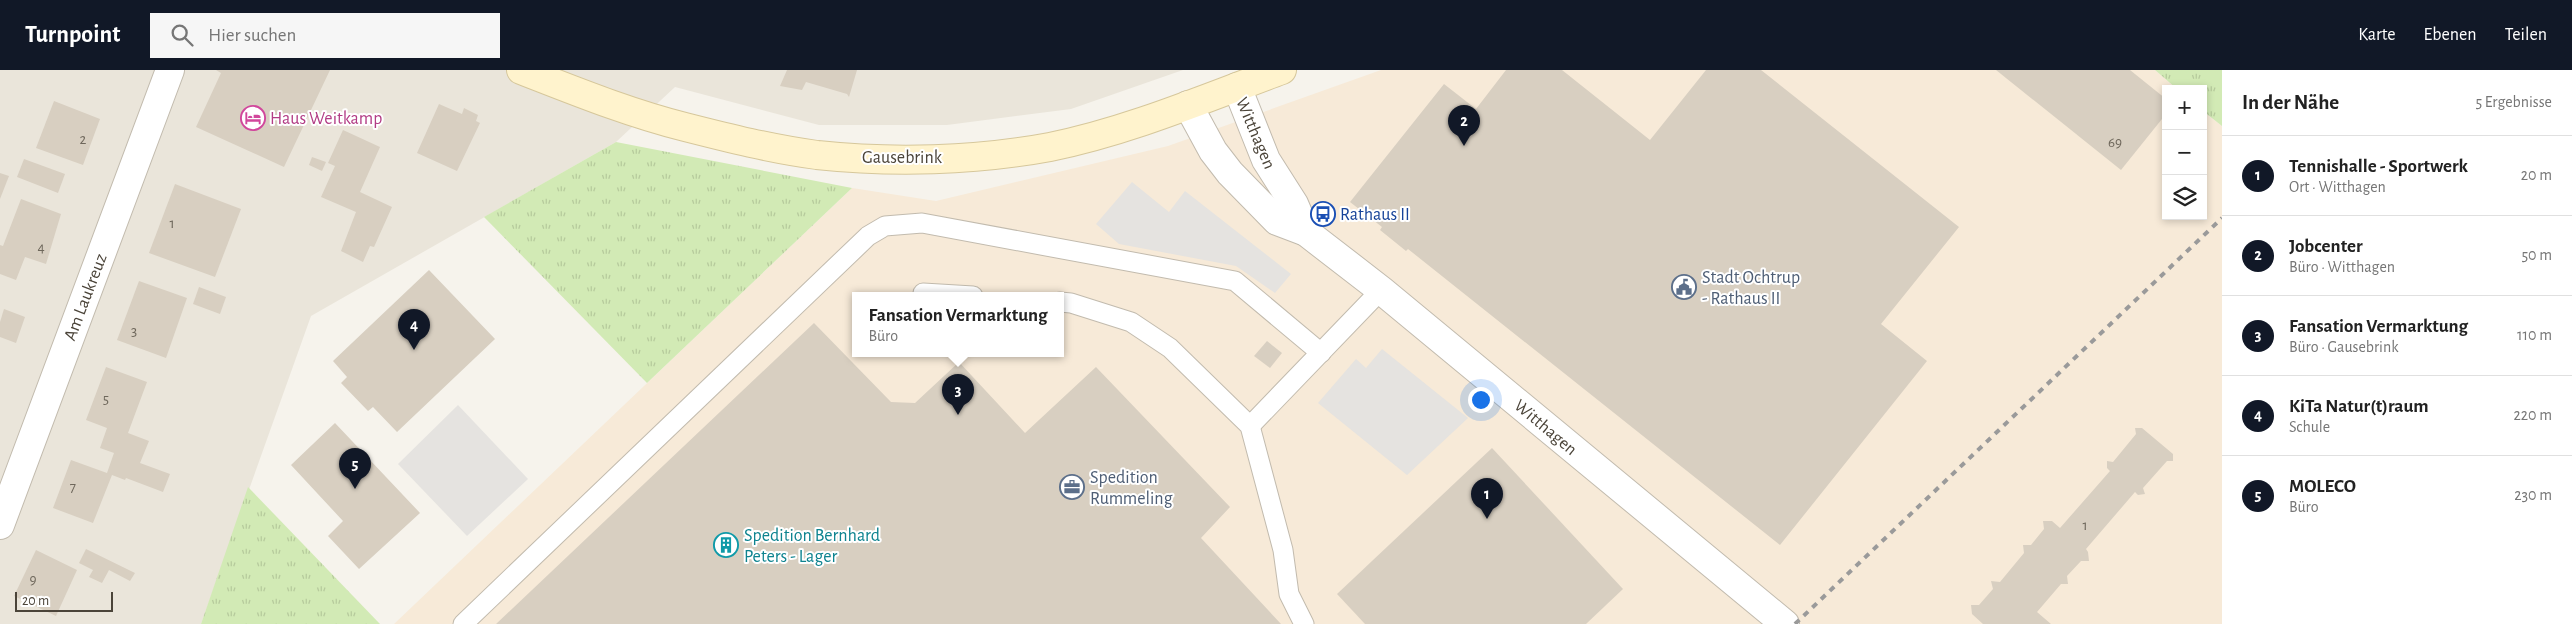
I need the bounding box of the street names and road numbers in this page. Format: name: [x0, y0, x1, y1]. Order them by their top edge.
street label: Witthagen: [1232, 95, 1278, 172]
street label: Gausebrink: [862, 149, 943, 167]
street label: Am Laukreuz: [61, 251, 111, 343]
street label: Witthagen: [1510, 396, 1580, 459]

